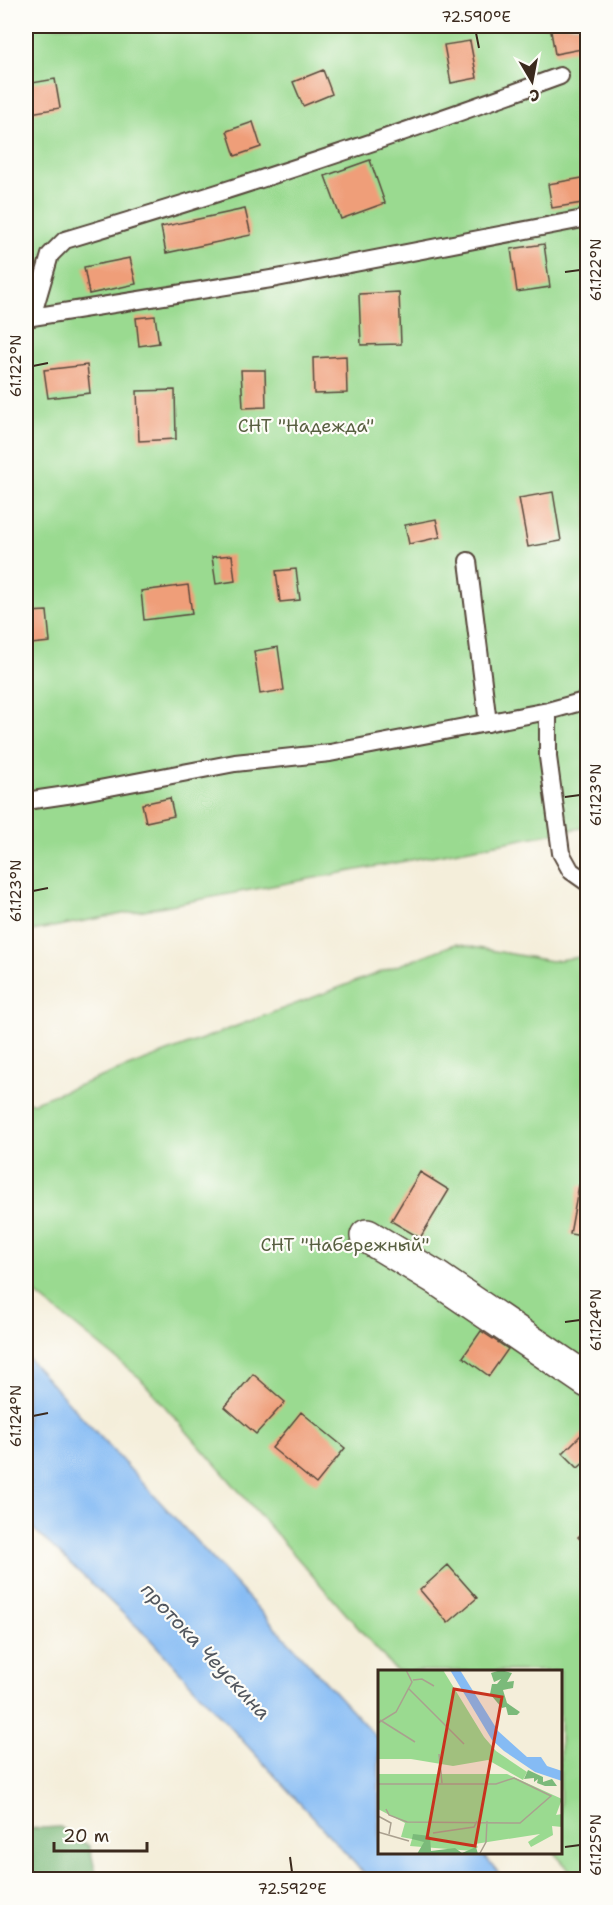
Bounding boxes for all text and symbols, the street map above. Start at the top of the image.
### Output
text: 72.590°E [441,7,511,27]
north arrow [502,51,562,111]
text: С [528,84,541,107]
text: 61.122°N [586,239,606,301]
text: 61.122°N [6,335,26,397]
park label: СНТ "Надежда" [238,414,374,438]
text: 61.123°N [586,764,606,826]
text: 61.123°N [6,860,26,922]
park label: СНТ "Набережный" [260,1233,430,1257]
text: 61.124°N [586,1289,606,1351]
text: 61.124°N [6,1385,26,1447]
water label: протока Чеускина [136,1577,276,1725]
inset map [378,1670,562,1854]
text: 61.125°N [586,1814,606,1876]
scale bar [54,1815,147,1853]
text: 20 m [63,1824,109,1848]
text: 72.592°E [257,1879,327,1899]

